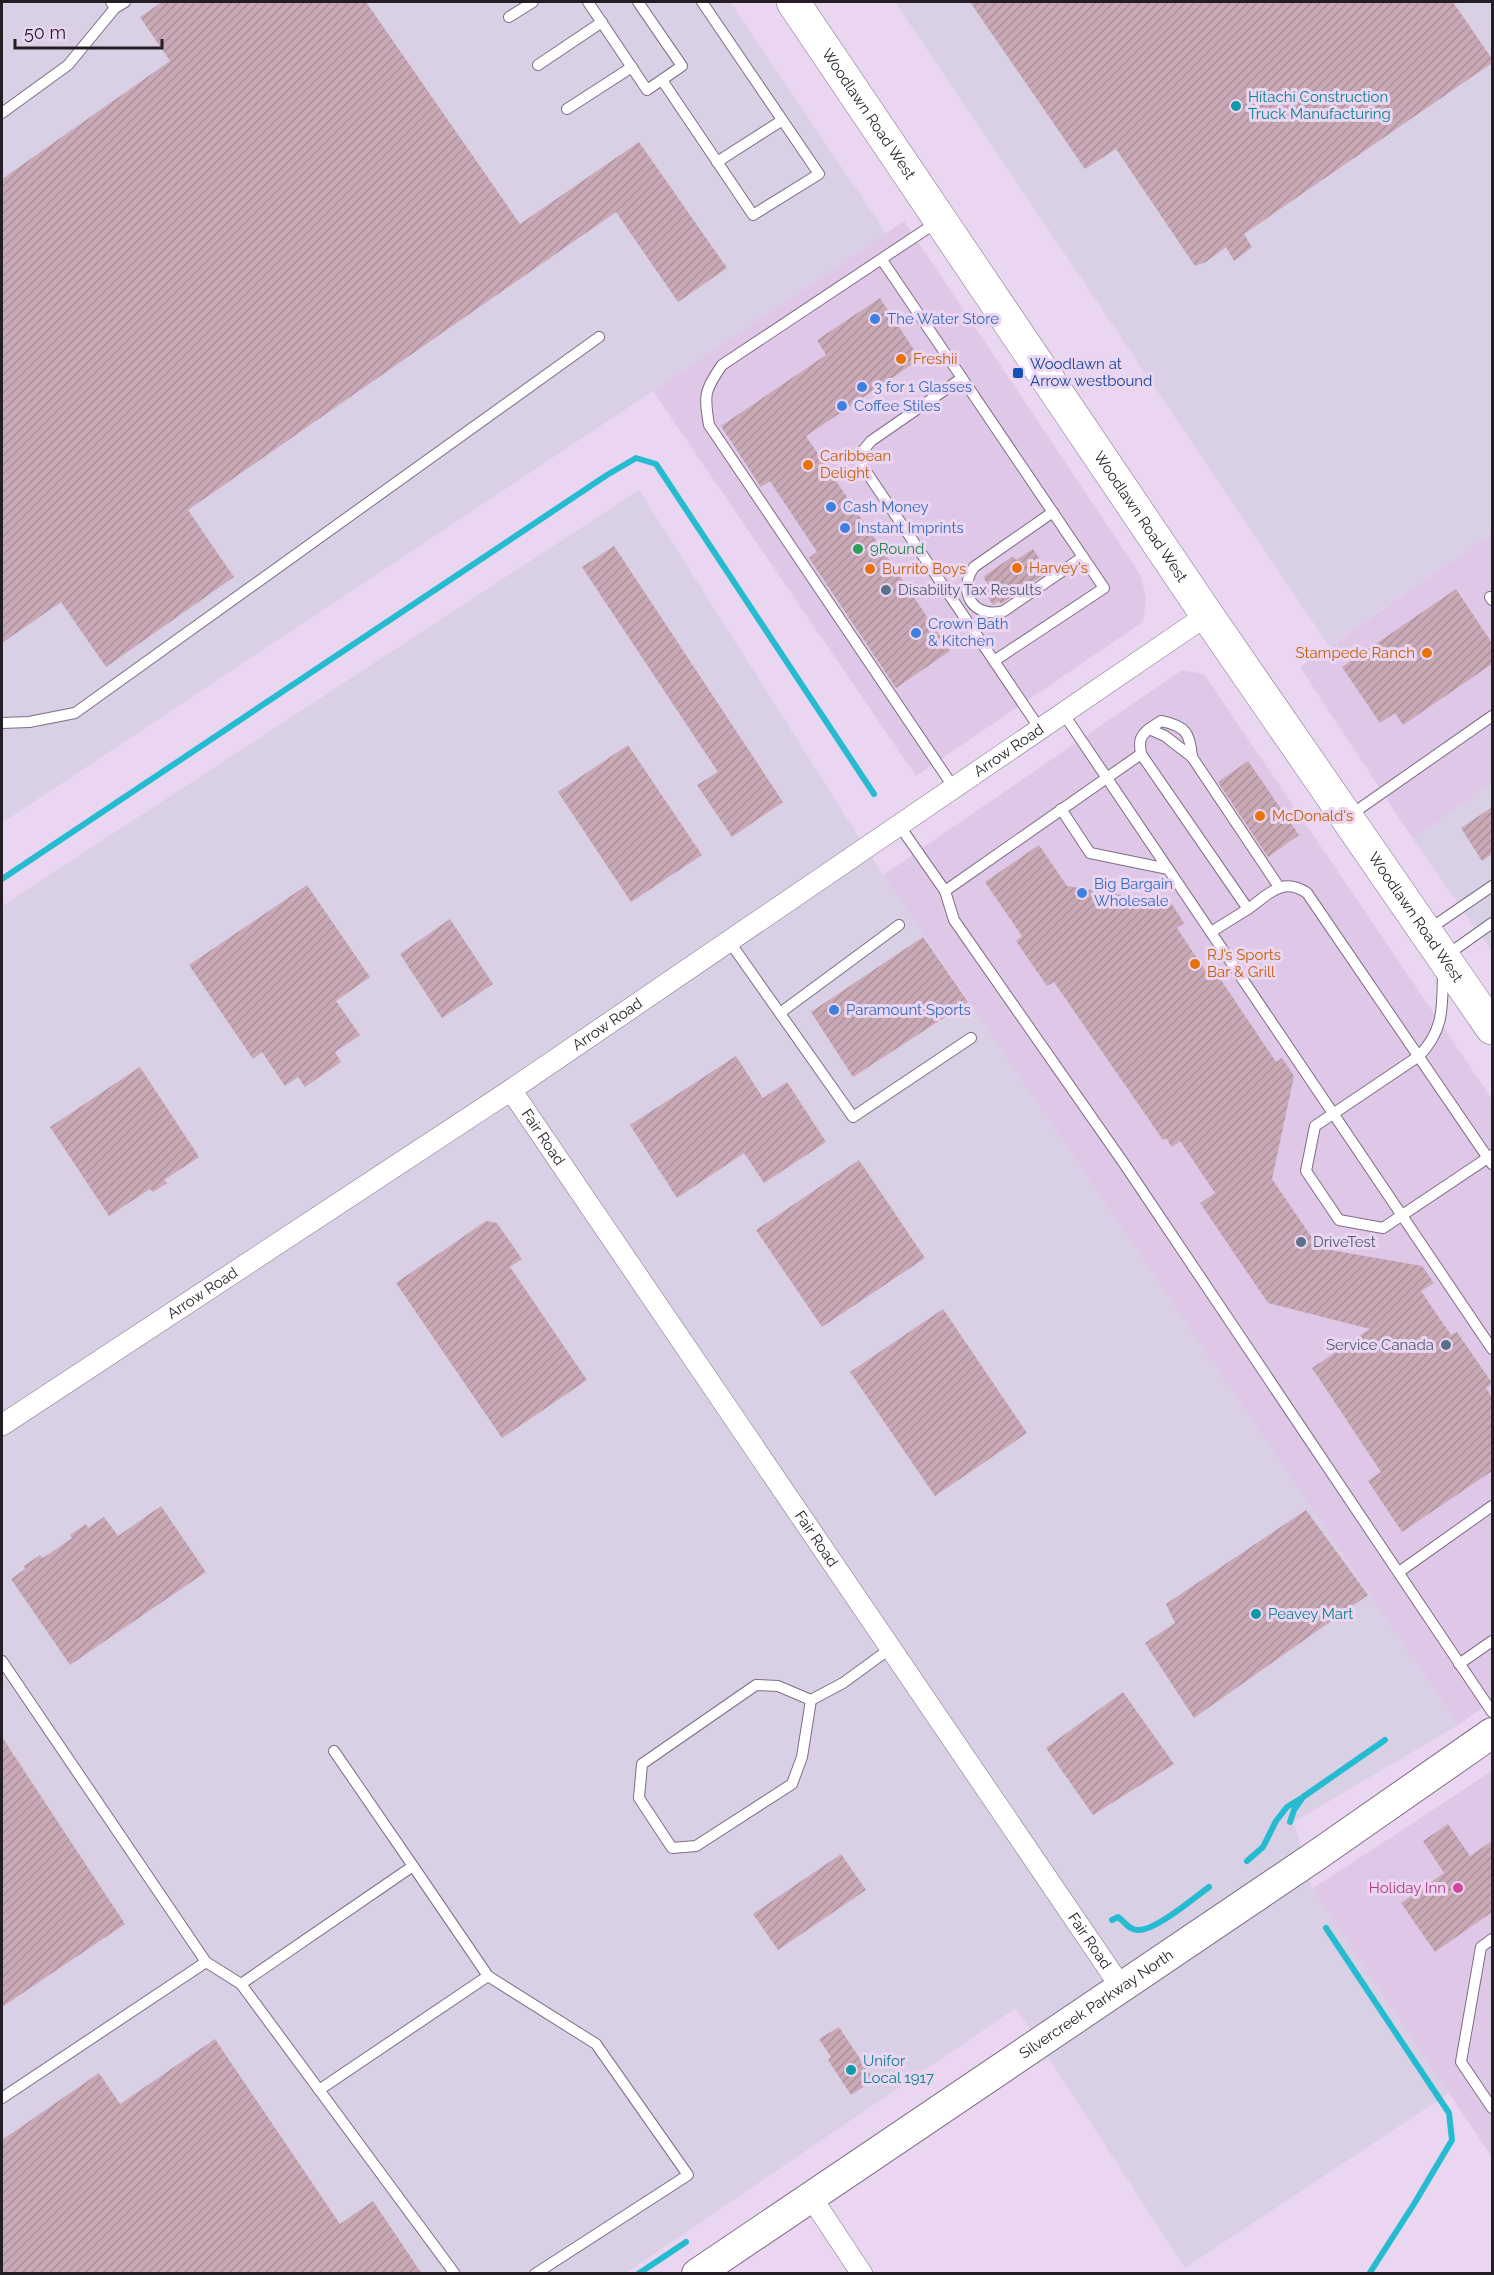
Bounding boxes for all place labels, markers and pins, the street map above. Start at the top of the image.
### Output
place label: Hitachi Construction Truck Manufacturing [1248,88,1391,123]
marker: Hitachi Construction Truck Manufacturing [1229,99,1243,113]
place label: The Water Store [887,310,999,328]
marker: The Water Store [868,312,882,326]
place label: Freshii [913,350,958,368]
marker: Freshii [894,352,908,366]
place label: Woodlawn at Arrow westbound [1030,355,1152,390]
marker: Woodlawn at Arrow westbound [1011,366,1025,380]
place label: 3 for 1 Glasses [874,378,972,396]
marker: 3 for 1 Glasses [855,380,869,394]
place label: Coffee Stiles [854,397,940,415]
marker: Coffee Stiles [835,399,849,413]
place label: Caribbean Delight [820,447,891,482]
marker: Caribbean Delight [801,458,815,472]
place label: Cash Money [843,498,929,516]
marker: Cash Money [824,500,838,514]
place label: Instant Imprints [857,519,964,537]
marker: Instant Imprints [838,521,852,535]
place label: 9Round [870,540,924,558]
marker: 9Round [851,542,865,556]
place label: Harvey's [1029,559,1088,577]
place label: Burrito Boys [882,560,966,578]
marker: Harvey's [1010,561,1024,575]
marker: Burrito Boys [863,562,877,576]
place label: Disability Tax Results [898,581,1041,599]
marker: Disability Tax Results [879,583,893,597]
place label: Crown Bath & Kitchen [928,615,1009,650]
marker: Crown Bath & Kitchen [909,626,923,640]
place label: Stampede Ranch [1295,644,1415,662]
marker: Stampede Ranch [1420,646,1434,660]
place label: McDonald's [1272,807,1353,825]
marker: McDonald's [1253,809,1267,823]
place label: Big Bargain Wholesale [1094,875,1173,910]
marker: Big Bargain Wholesale [1075,886,1089,900]
place label: RJ’s Sports Bar & Grill [1207,946,1281,981]
marker: RJ’s Sports Bar & Grill [1188,957,1202,971]
place label: Paramount Sports [846,1001,971,1019]
marker: Paramount Sports [827,1003,841,1017]
place label: DriveTest [1313,1233,1376,1251]
marker: DriveTest [1294,1235,1308,1249]
place label: Service Canada [1326,1336,1434,1354]
marker: Service Canada [1439,1338,1453,1352]
place label: Peavey Mart [1268,1605,1353,1623]
marker: Peavey Mart [1249,1607,1263,1621]
place label: Holiday Inn [1369,1879,1446,1897]
marker: Holiday Inn [1451,1881,1465,1895]
place label: Unifor Local 1917 [863,2052,934,2087]
marker: Unifor Local 1917 [844,2063,858,2077]

